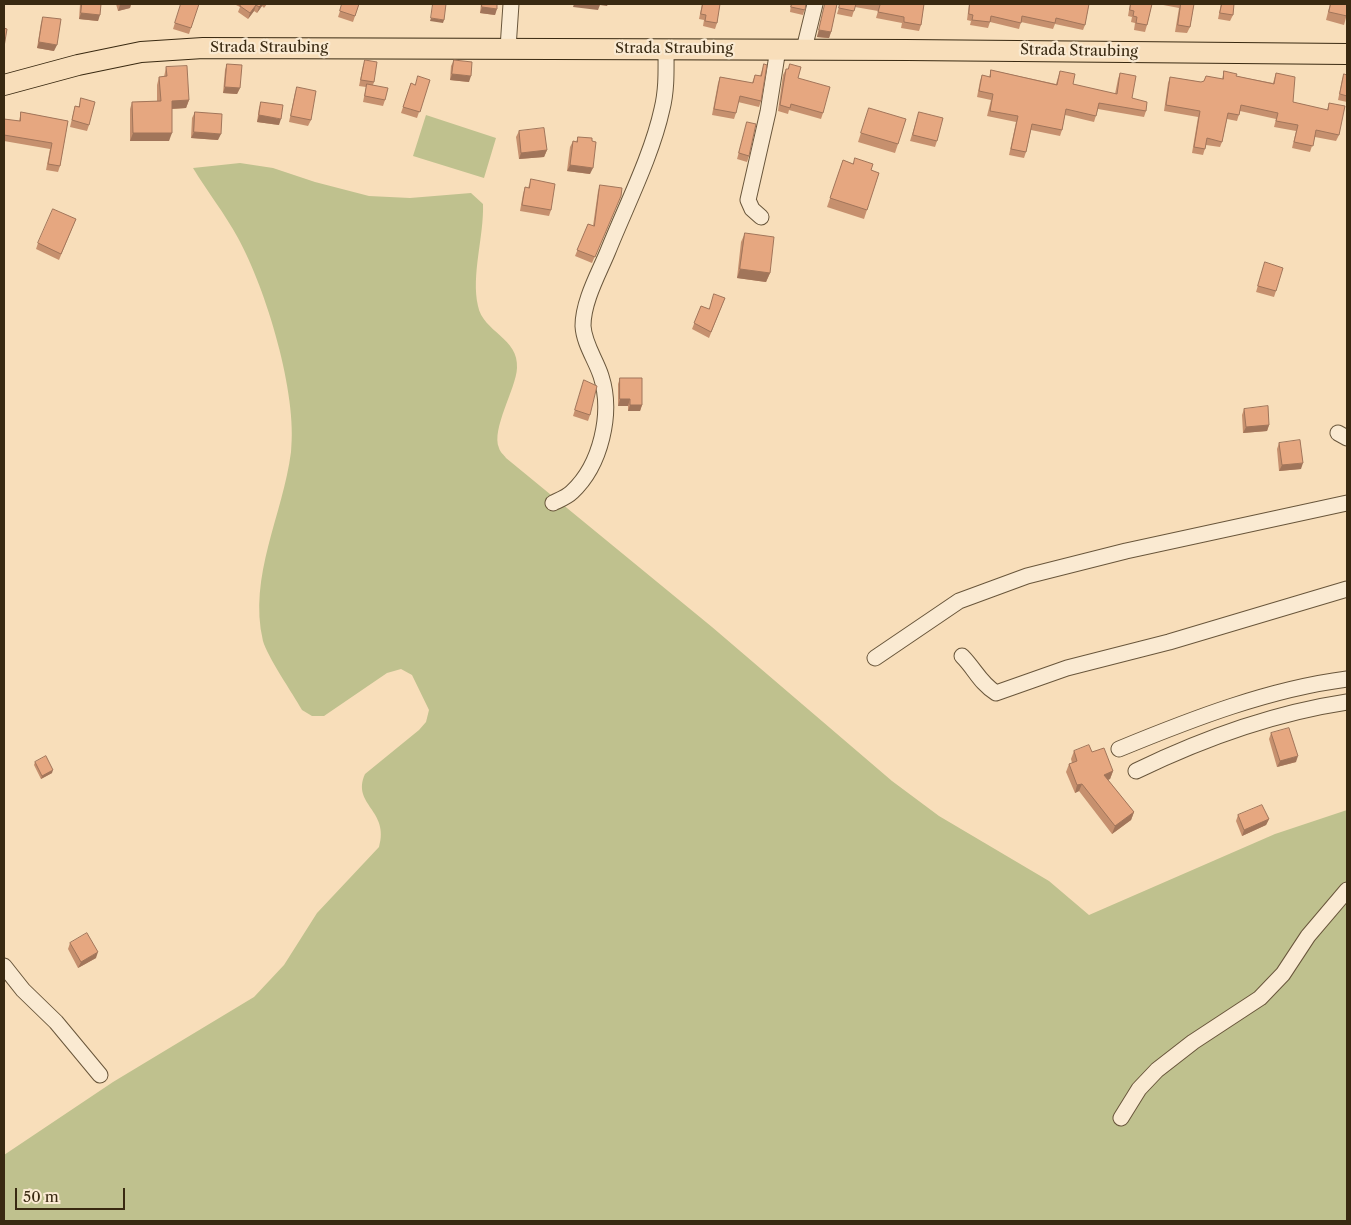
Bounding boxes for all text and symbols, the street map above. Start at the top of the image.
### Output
street label: Strada Straubing [210,39,328,57]
street label: Strada Straubing [615,40,733,58]
street label: Strada Straubing [1020,41,1138,61]
scale bar [18,1178,128,1210]
text: 50 m [23,1187,59,1206]

